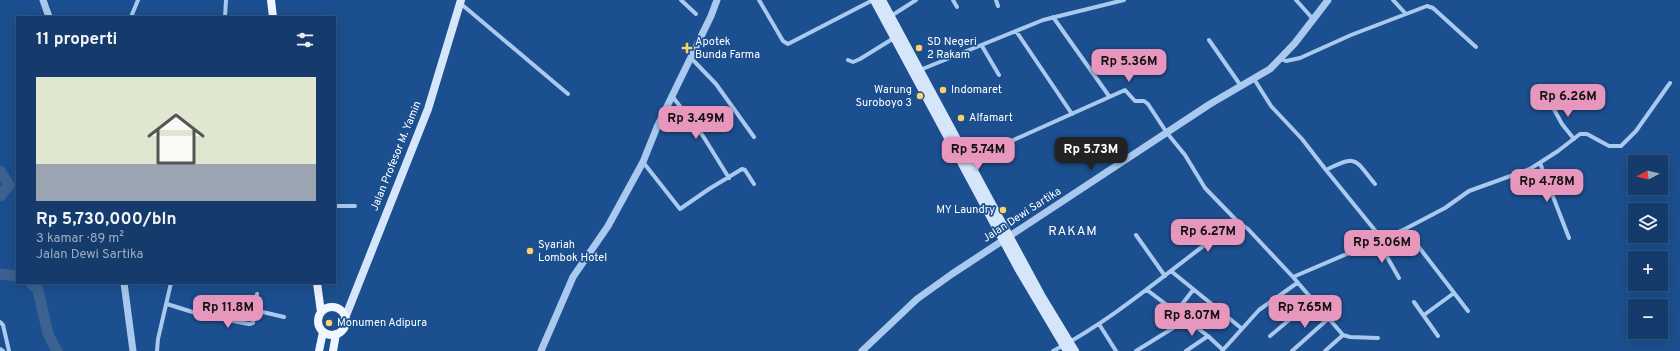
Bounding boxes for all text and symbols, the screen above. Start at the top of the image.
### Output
text: 11 properti [36,29,117,51]
icon: filters [294,29,316,51]
place label: Apotek Bunda Farma [695,35,760,62]
place label: SD Negeri 2 Rakam [927,35,977,62]
marker: Apotek Bunda Farma [682,43,692,53]
marker: SD Negeri 2 Rakam [914,43,924,53]
pin: Rp 5.36M [1088,49,1170,83]
text: Rp 5.36M [1100,54,1158,70]
place label: Warung Suroboyo 3 [855,83,912,110]
place label: Indomaret [951,83,1002,97]
pin: Rp 6.26M [1527,84,1609,118]
marker: Indomaret [938,85,948,95]
text: Rp 6.26M [1539,89,1597,105]
marker: Warung Suroboyo 3 [915,91,925,101]
street label: Jalan Profesor M. Yamin [368,99,424,213]
icon: home [140,103,212,175]
pin: Rp 3.49M [655,106,737,140]
text: Rp 3.49M [667,111,725,127]
place label: Alfamart [969,111,1013,125]
marker: Alfamart [956,113,966,123]
pin: Rp 5.74M [937,137,1019,171]
pin: Rp 5.73M [1050,137,1132,171]
text: Rp 5.74M [951,142,1005,158]
text: Rp 5.73M [1064,142,1118,158]
north arrow [1628,155,1668,195]
map controls [1628,155,1668,339]
pin: Rp 4.78M [1506,169,1588,203]
text: Rp 4.78M [1519,174,1575,190]
street label: Jalan Dewi Sartika [980,184,1064,246]
place label: MY Laundry [936,203,995,217]
button: layers [1628,203,1668,243]
marker: MY Laundry [998,205,1008,215]
text: Rp 5,730,000/bln [36,209,177,231]
pin: Rp 6.27M [1167,219,1249,253]
district label: RAKAM [1048,224,1098,240]
text: Rp 6.27M [1180,224,1236,240]
pin: Rp 5.06M [1341,230,1423,264]
text: 3 kamar · 89 m² [36,231,124,247]
text: Rp 5.06M [1353,235,1411,251]
place label: Syariah Lombok Hotel [538,238,607,265]
marker: Syariah Lombok Hotel [525,246,535,256]
text: Jalan Dewi Sartika [36,247,143,263]
button: + [1628,251,1668,291]
pin: Rp 11.8M [187,295,269,329]
pin: Rp 7.65M [1264,295,1346,329]
button: − [1628,299,1668,339]
text: Rp 11.8M [202,300,254,316]
text: Rp 7.65M [1278,300,1332,316]
pin: Rp 8.07M [1151,303,1233,337]
text: Rp 8.07M [1164,308,1220,324]
place label: Monumen Adipura [337,316,427,330]
marker: Monumen Adipura [324,318,334,328]

